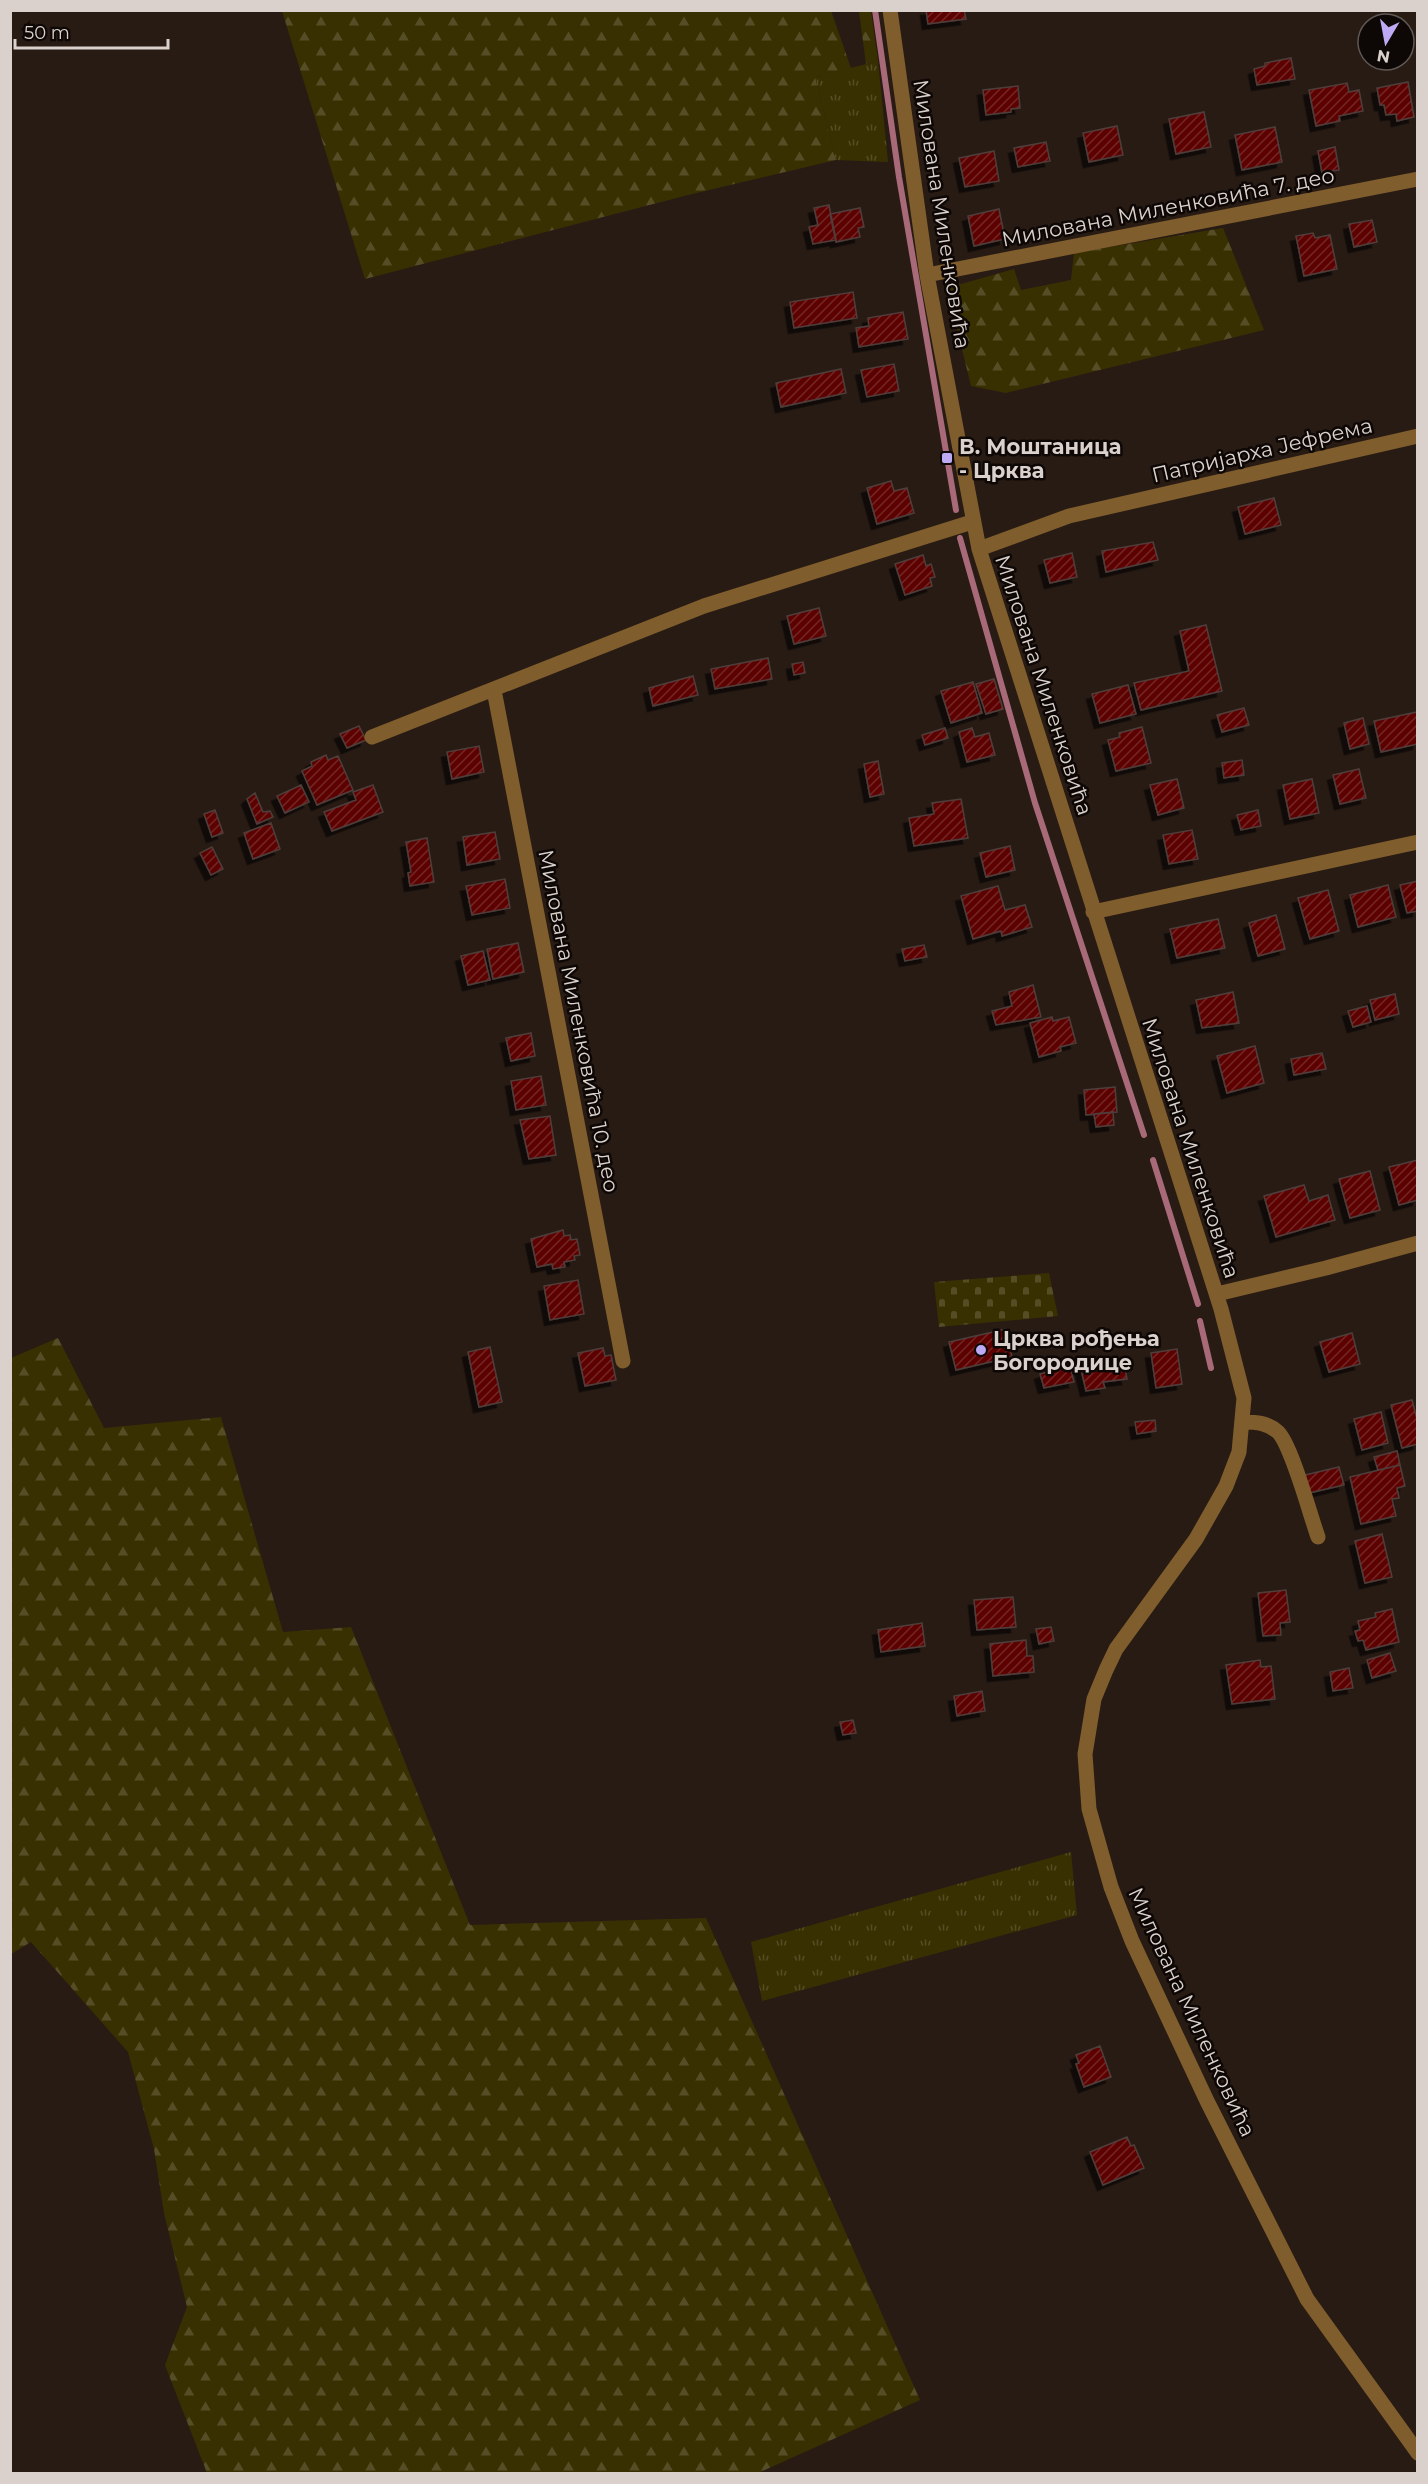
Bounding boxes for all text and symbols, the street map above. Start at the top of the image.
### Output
scale bar [15,12,168,50]
north arrow [1356,12,1416,72]
text: 50 m [24,22,70,44]
text: N [1375,46,1392,67]
street label: Милована Миленковића [908,78,976,350]
street label: Милована Миленковића 7. део [999,162,1337,252]
street label: Патријарха Јефрема [1149,412,1375,488]
place label: В. Моштаница - Црква [959,434,1121,483]
marker: В. Моштаница - Црква [940,451,954,465]
street label: Милована Миленковића [990,552,1098,818]
street label: Милована Миленковића 10. део [533,847,625,1195]
street label: Милована Миленковића [1137,1015,1245,1281]
place label: Црква рођења Богородице [993,1326,1160,1375]
marker: Црква рођења Богородице [974,1343,988,1357]
street label: Милована Миленковића [1123,1883,1261,2141]

